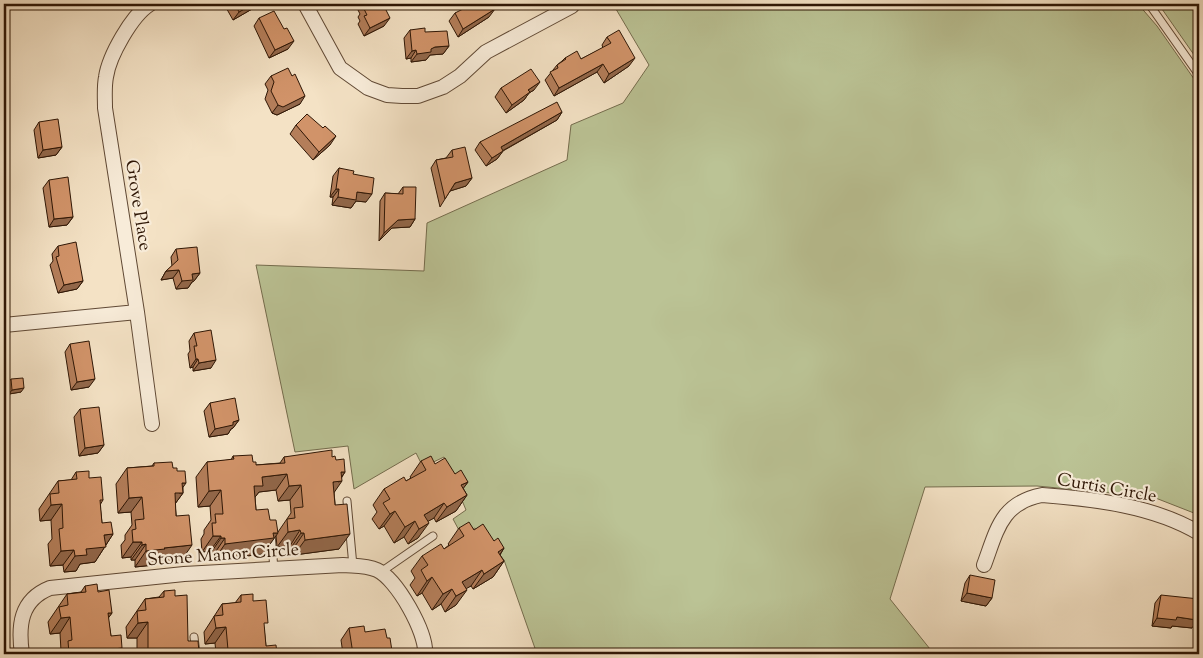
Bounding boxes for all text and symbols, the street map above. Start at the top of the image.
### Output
street label: Grove Place [117,158,157,253]
street label: Curtis Circle [1055,467,1159,511]
street label: Stone Manor Circle [146,538,300,574]

